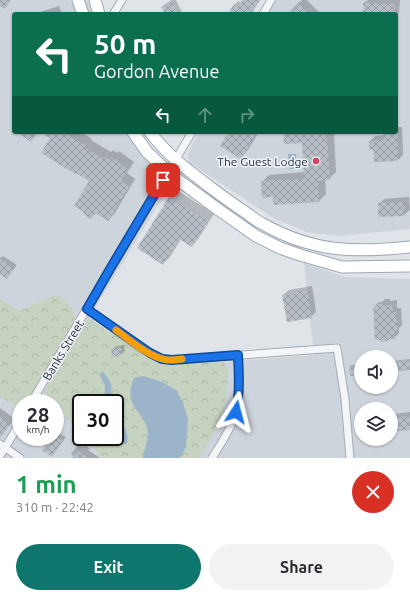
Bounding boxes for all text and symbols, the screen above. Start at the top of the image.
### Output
icon: left [28,28,80,80]
text: 50 m [94,28,156,59]
text: Gordon Avenue [94,61,219,81]
icon: left [152,104,174,126]
icon: ahead [194,104,216,126]
icon: right [236,104,258,126]
place label: The Guest Lodge [217,155,308,168]
marker: The Guest Lodge [311,156,321,166]
pin [146,163,180,197]
icon: arrive [152,169,174,191]
street label: Banks Street [40,317,86,383]
map controls [354,350,398,446]
button: sound [354,350,398,394]
position arrow [215,391,257,433]
speed limit sign: 30 [72,394,124,446]
button: layers [354,402,398,446]
text: 28 [27,403,49,426]
text: km/h [26,424,50,435]
text: 1 min [16,471,77,498]
button: close [352,471,394,513]
text: 310 m · 22:42 [16,500,94,514]
button: Exit [16,544,201,590]
button: Share [209,544,394,590]

